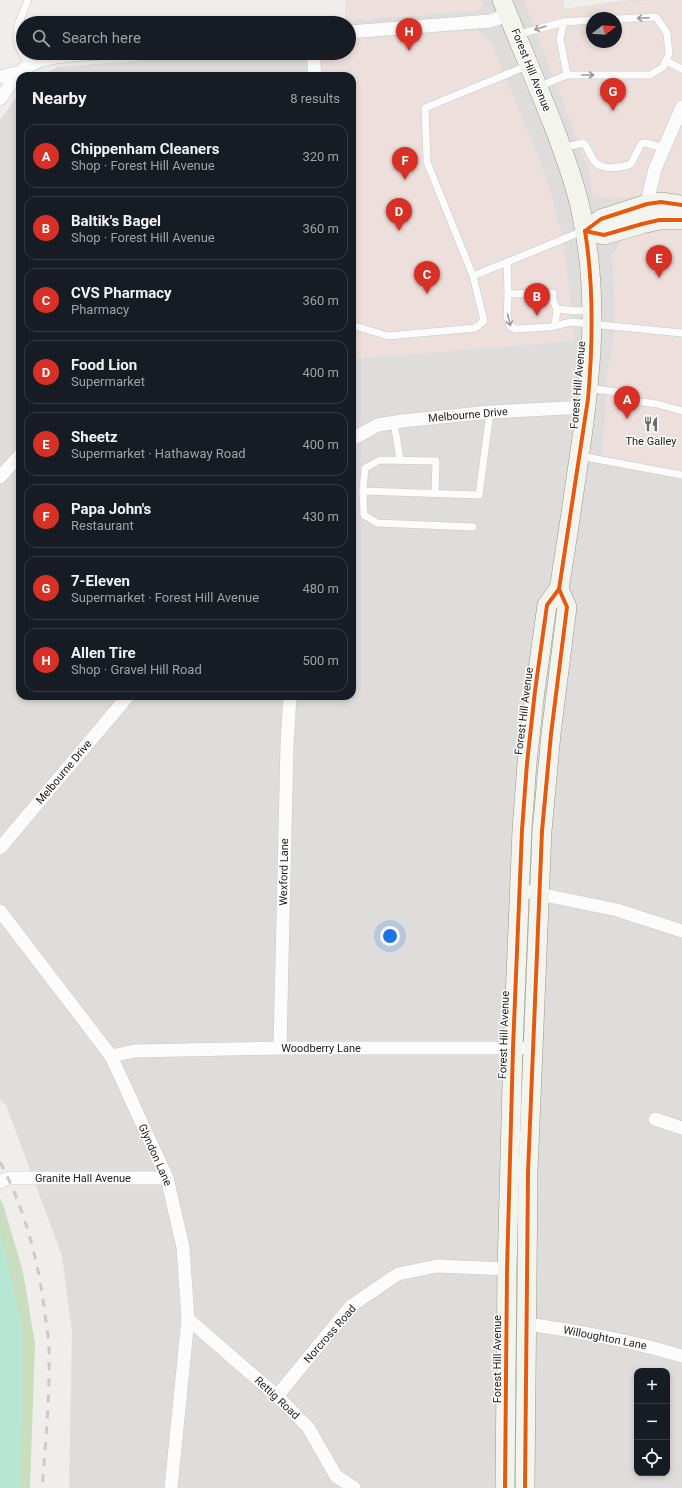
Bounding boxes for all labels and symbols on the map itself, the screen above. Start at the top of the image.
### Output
north arrow [586,12,622,48]
one-way arrow [637,14,650,21]
pin: H [396,18,422,51]
one-way arrow [534,25,547,32]
street label: Forest Hill Avenue [508,27,554,114]
one-way arrow [581,71,594,79]
pin: G [600,78,626,111]
pin: F [392,147,418,180]
pin: D [386,198,412,231]
pin: E [646,245,672,278]
pin: C [414,261,440,294]
pin: B [524,283,550,316]
one-way arrow [505,313,513,326]
street label: Forest Hill Avenue [568,340,588,430]
pin: A [614,386,640,419]
street label: Melbourne Drive [428,405,508,425]
restaurant icon: The Galley [642,415,660,433]
place label: The Galley [626,435,677,448]
street label: Forest Hill Avenue [512,666,536,756]
street label: Melbourne Drive [33,737,95,807]
street label: Wexford Lane [277,838,291,906]
your location [380,926,400,946]
street label: Forest Hill Avenue [496,990,512,1079]
street label: Woodberry Lane [281,1042,361,1055]
street label: Glyndon Lane [136,1122,175,1188]
street label: Granite Hall Avenue [35,1172,131,1185]
street label: Norcross Road [301,1302,359,1366]
street label: Forest Hill Avenue [491,1315,504,1403]
street label: Willoughton Lane [562,1324,648,1352]
street label: Rettig Road [252,1374,302,1422]

